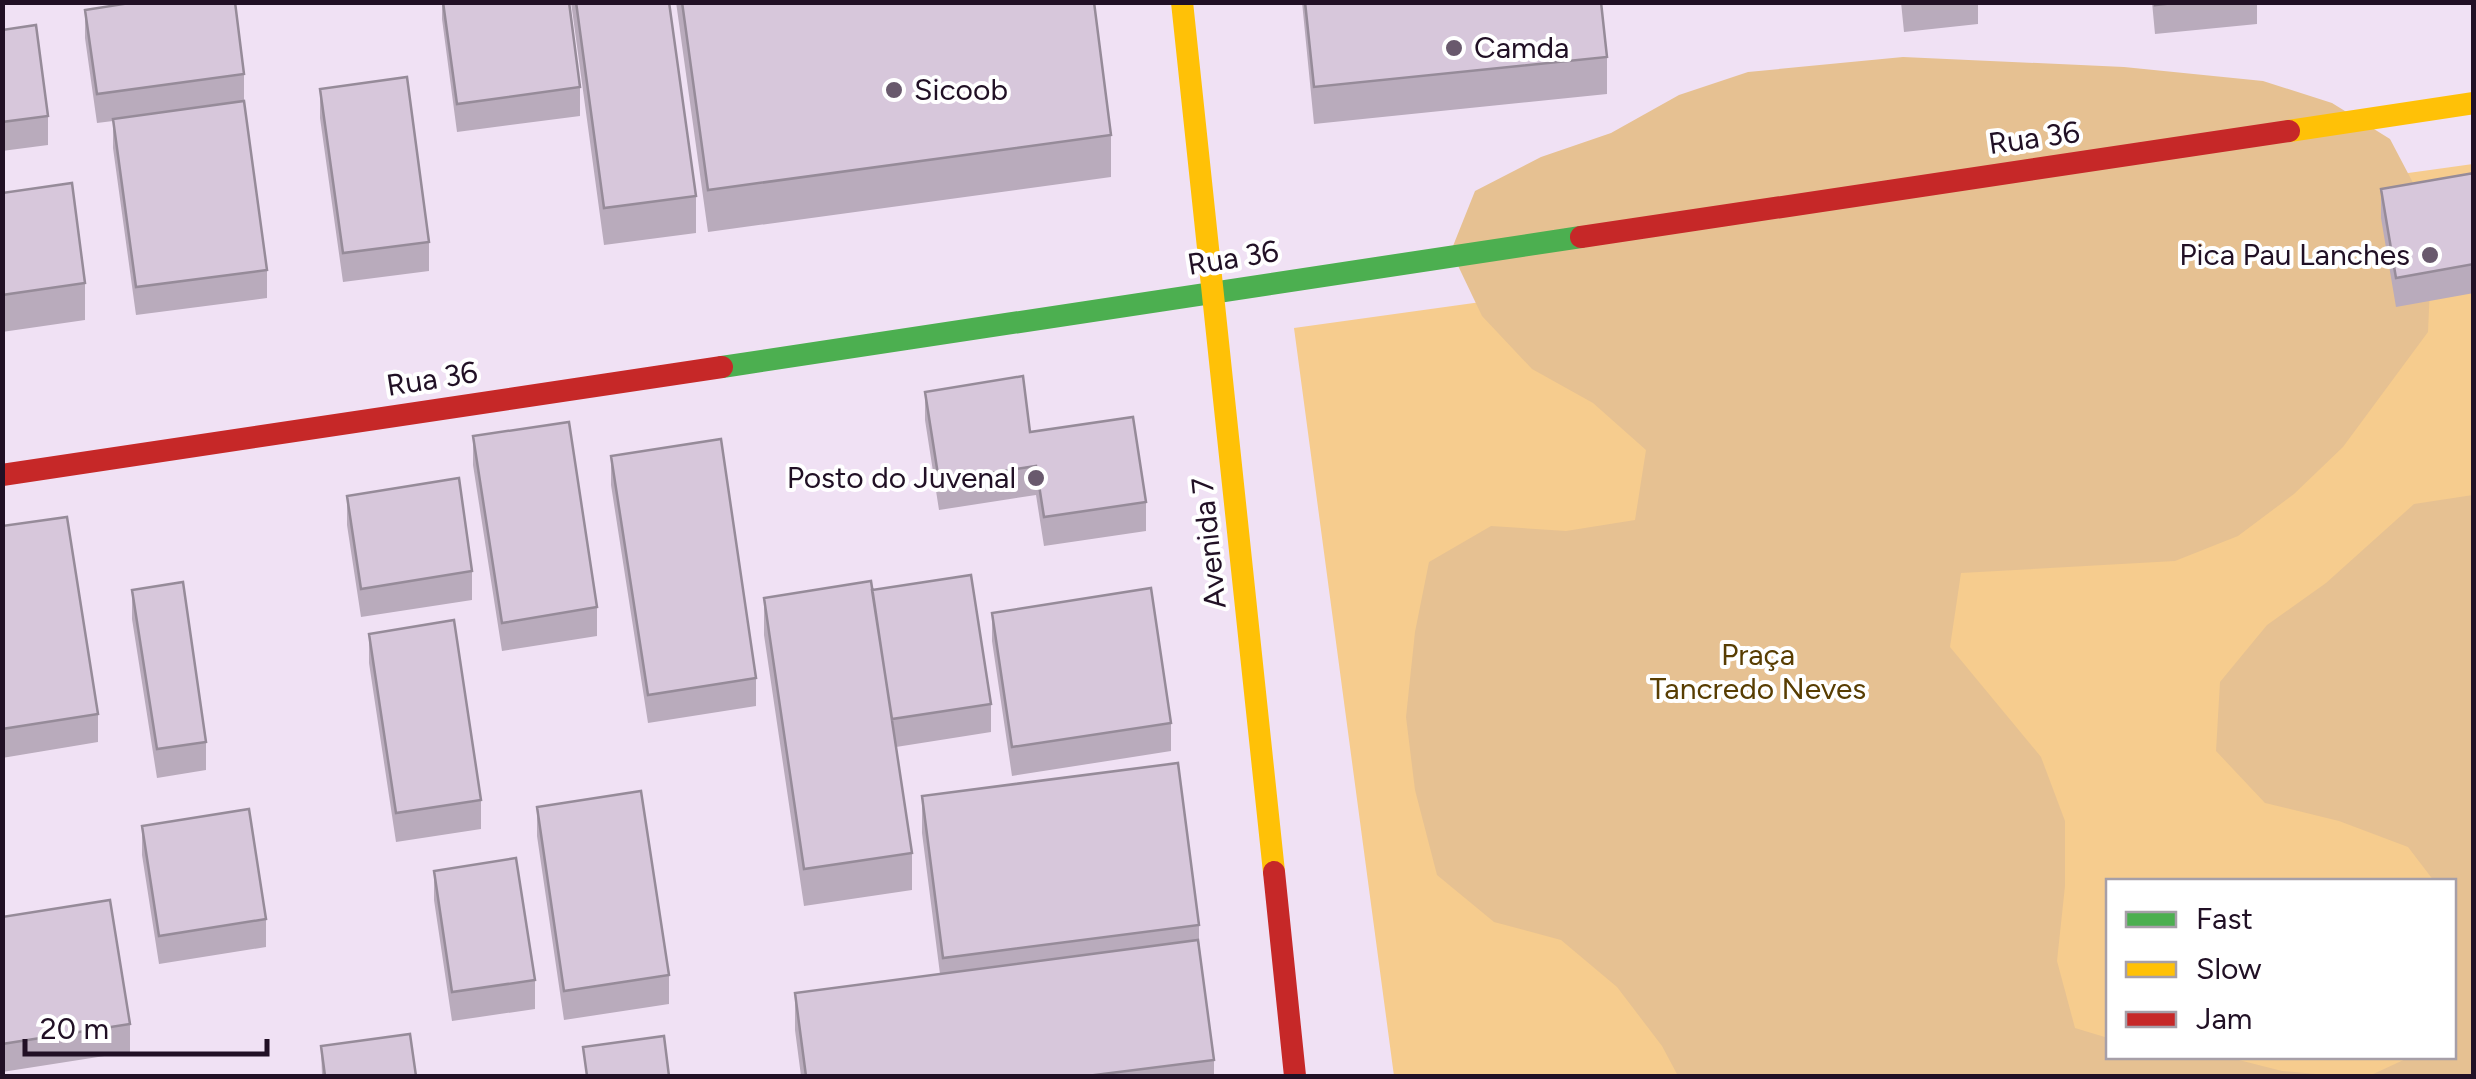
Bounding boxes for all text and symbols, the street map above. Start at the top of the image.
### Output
place label: Camda [1474,29,1569,66]
marker: Camda [1443,37,1465,59]
place label: Sicoob [914,71,1008,108]
marker: Sicoob [883,79,905,101]
street label: Rua 36 [1986,113,2082,162]
street label: Rua 36 [1185,232,1281,283]
place label: Pica Pau Lanches [2179,236,2410,273]
marker: Pica Pau Lanches [2419,244,2441,266]
street label: Rua 36 [384,353,480,404]
place label: Posto do Juvenal [787,459,1016,496]
marker: Posto do Juvenal [1025,467,1047,489]
street label: Avenida 7 [1183,476,1234,610]
park label: Praça Tancredo Neves [1650,636,1866,707]
legend [2106,879,2456,1059]
text: Fast [2196,900,2253,937]
text: Slow [2196,950,2262,987]
scale bar [25,994,268,1056]
text: Jam [2196,1000,2252,1037]
text: 20 m [40,1010,109,1047]

